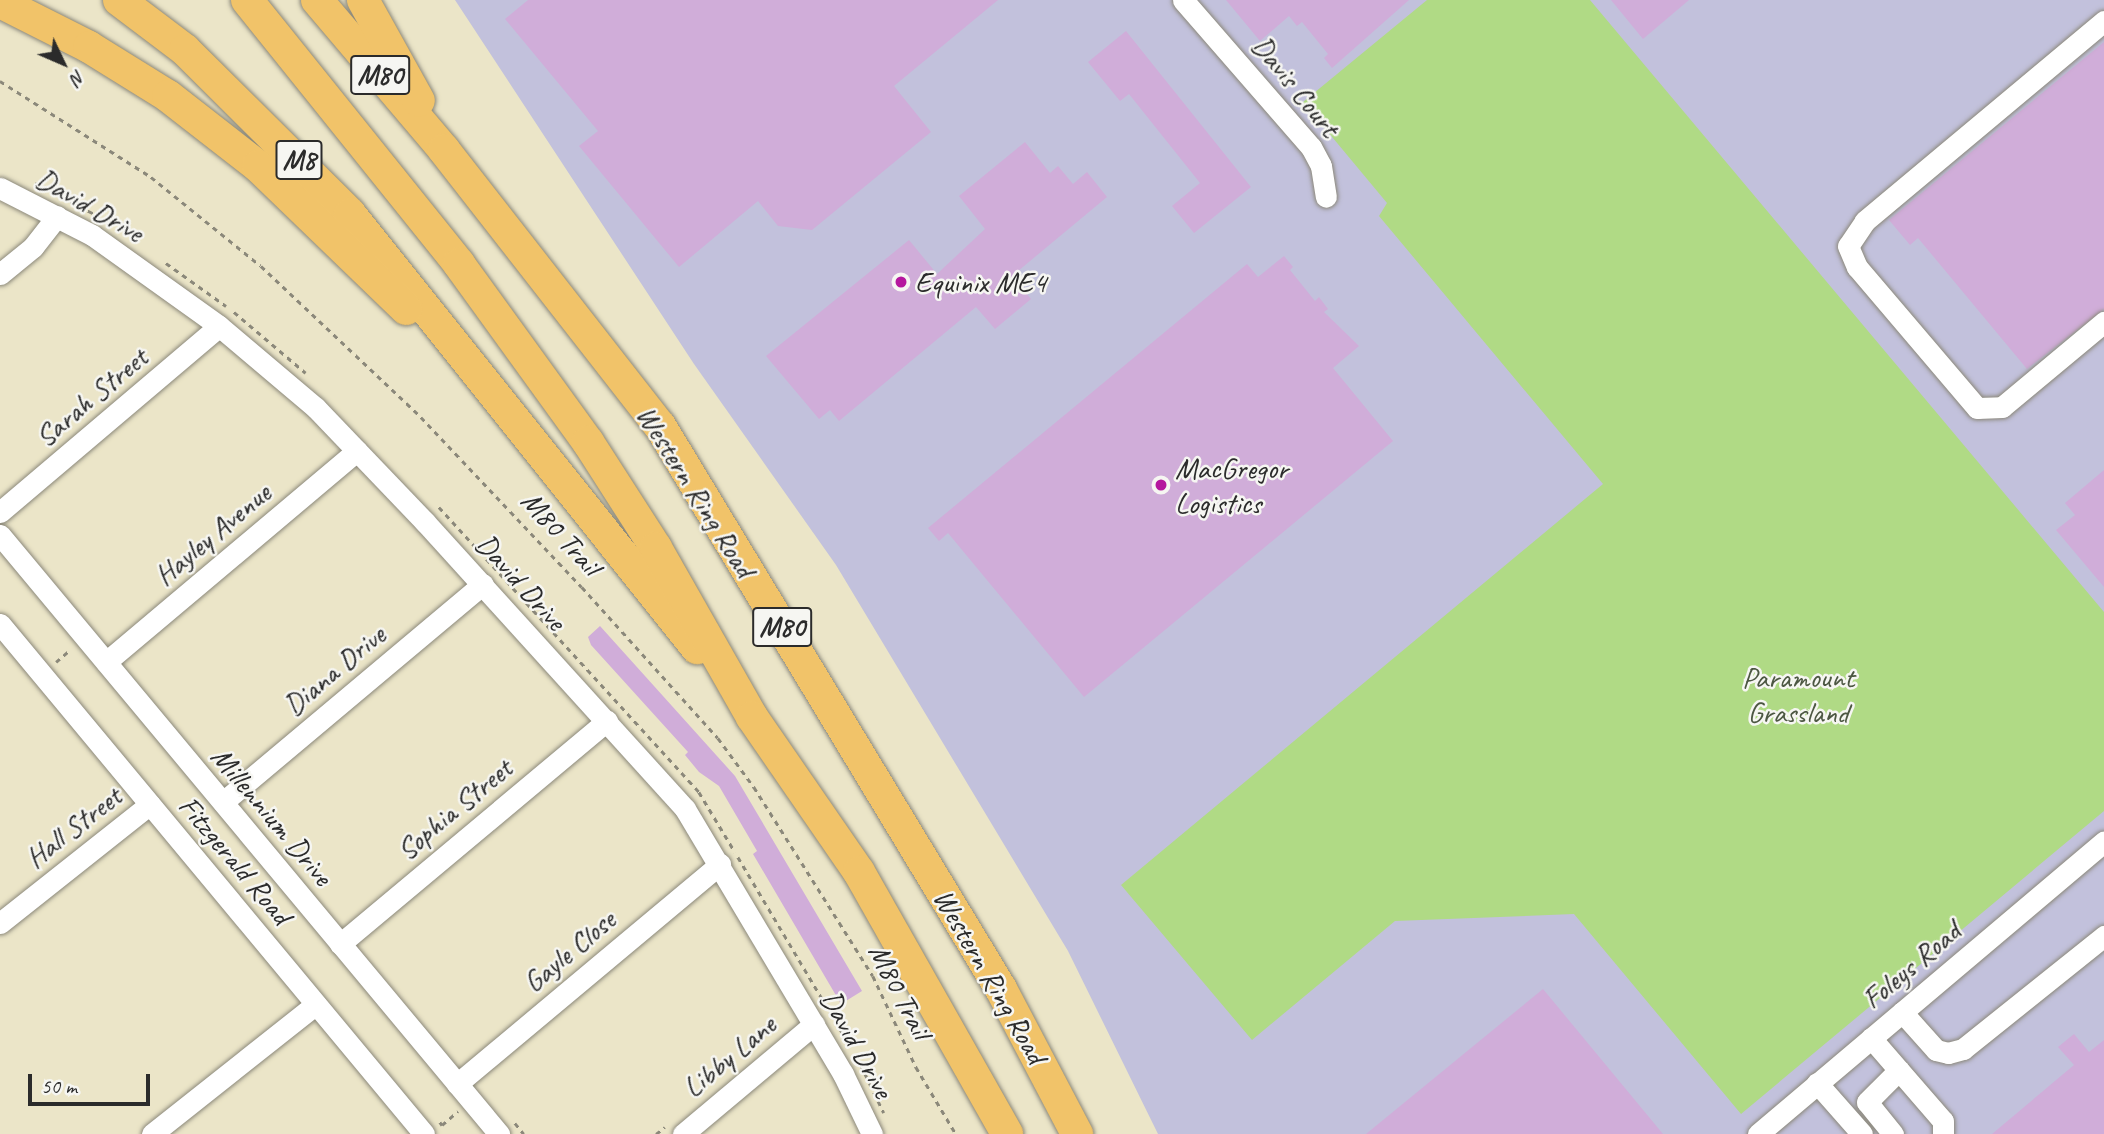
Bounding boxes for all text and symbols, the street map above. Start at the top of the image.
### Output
north arrow [28,28,98,98]
street label: Davis Court [1244,28,1348,144]
road number: M80 [348,50,412,100]
text: N [65,65,91,90]
road number: M8 [274,136,324,184]
street label: David Drive [30,160,150,250]
place label: Equinix ME4 [915,264,1046,300]
marker: Equinix ME4 [893,274,909,290]
street label: Sarah Street [27,339,155,455]
street label: Western Ring Road [629,398,763,584]
place label: MacGregor Logistics [1175,450,1288,520]
street label: Hayley Avenue [146,475,278,593]
marker: MacGregor Logistics [1153,477,1169,493]
street label: M80 Trail [514,483,608,583]
street label: David Drive [468,526,574,638]
road number: M80 [750,602,814,652]
street label: Diana Drive [276,617,392,723]
park label: Paramount Grassland [1742,659,1854,730]
street label: Millennium Drive [203,739,341,893]
street label: Sophia Street [389,750,519,868]
street label: Hall Street [17,778,129,876]
street label: Fitzgerald Road [171,788,299,932]
street label: Western Ring Road [925,882,1055,1070]
street label: Gayle Close [516,902,622,1000]
street label: Foleys Road [1855,914,1967,1016]
street label: M80 Trail [861,938,939,1044]
street label: David Drive [813,984,901,1104]
street label: Libby Lane [675,1006,783,1106]
scale bar [32,1060,154,1104]
text: 50 m [41,1073,77,1099]

